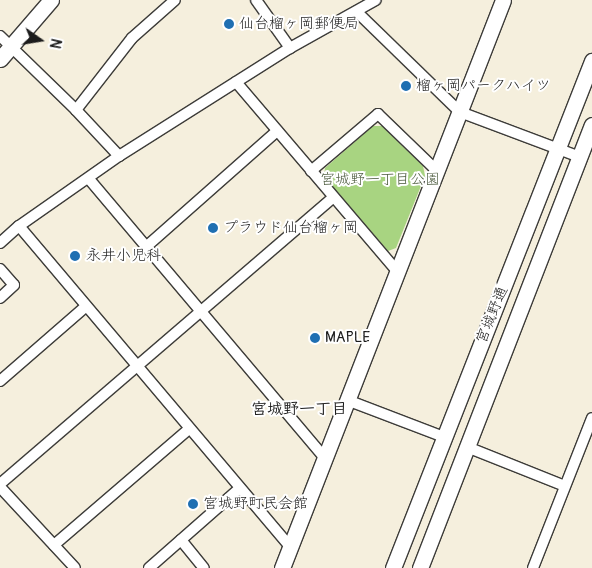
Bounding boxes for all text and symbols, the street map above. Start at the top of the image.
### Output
north arrow [15,15,65,65]
place label: 仙台榴ヶ岡郵便局 [239,15,359,33]
marker: 仙台榴ヶ岡郵便局 [223,18,235,30]
text: N [46,37,64,50]
place label: 榴ヶ岡パークハイツ [416,77,551,95]
marker: 榴ヶ岡パークハイツ [400,80,412,92]
park label: 宮城野一丁目公園 [320,171,440,189]
place label: プラウド仙台榴ヶ岡 [223,219,358,237]
marker: プラウド仙台榴ヶ岡 [207,222,219,234]
place label: 永井小児科 [86,247,161,265]
marker: 永井小児科 [68,249,82,263]
street label: 宮城野通 [472,284,512,346]
place label: MAPLE [325,329,370,347]
marker: MAPLE [309,332,321,344]
district label: 宮城野一丁目 [251,399,347,419]
place label: 宮城野町民会館 [203,495,308,513]
marker: 宮城野町民会館 [187,498,199,510]

